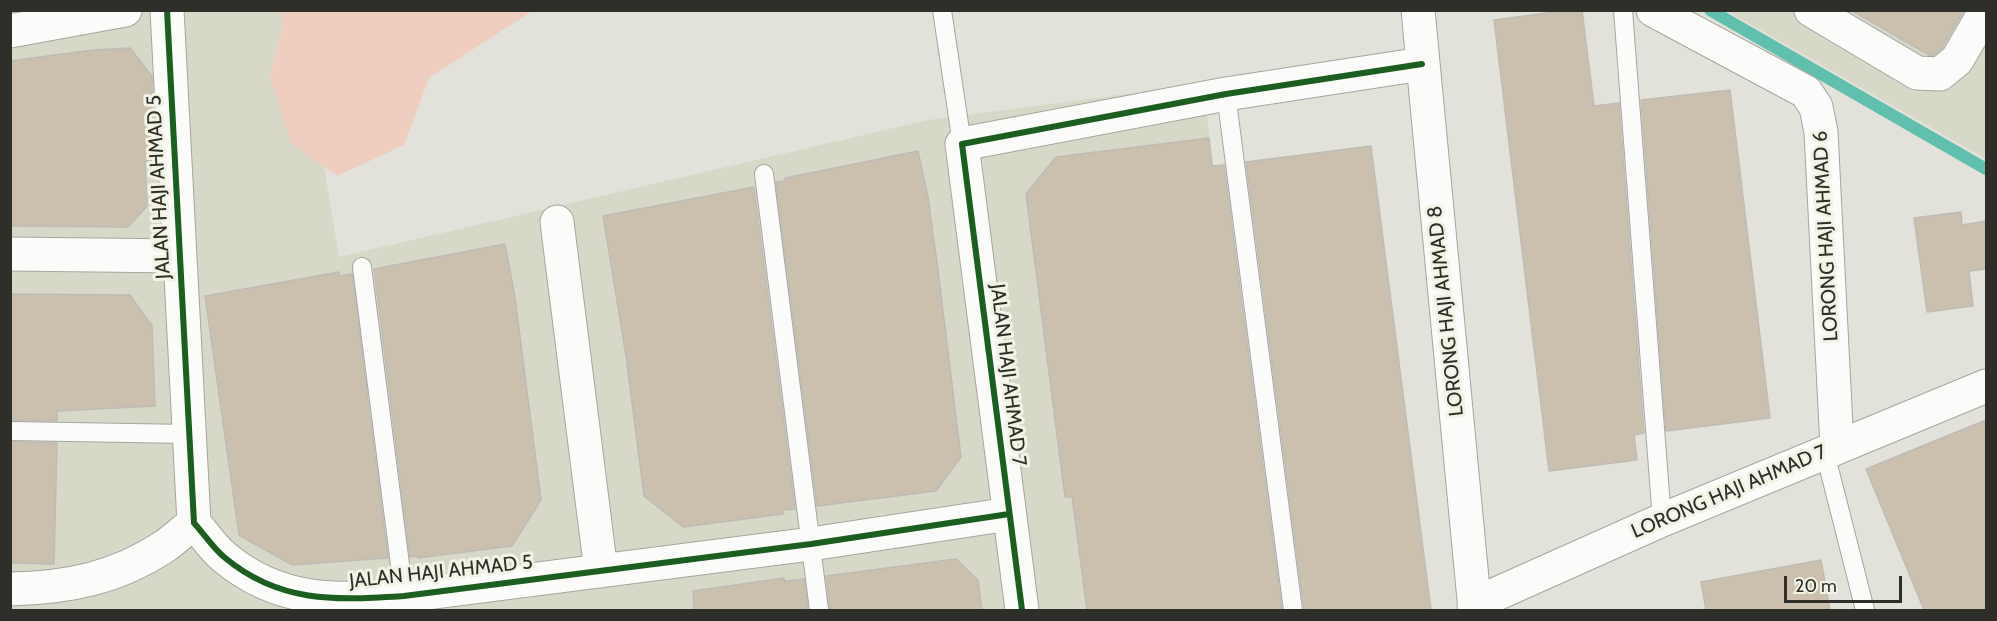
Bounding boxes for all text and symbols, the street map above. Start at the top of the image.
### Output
street label: JALAN HAJI AHMAD 5 [142,94,176,280]
street label: LORONG HAJI AHMAD 6 [1808,130,1844,342]
street label: LORONG HAJI AHMAD 8 [1423,205,1469,417]
street label: JALAN HAJI AHMAD 7 [985,282,1031,468]
street label: LORONG HAJI AHMAD 7 [1628,440,1830,544]
street label: JALAN HAJI AHMAD 5 [348,550,534,594]
scale bar [1787,564,1906,602]
text: 20 m [1795,575,1837,597]

